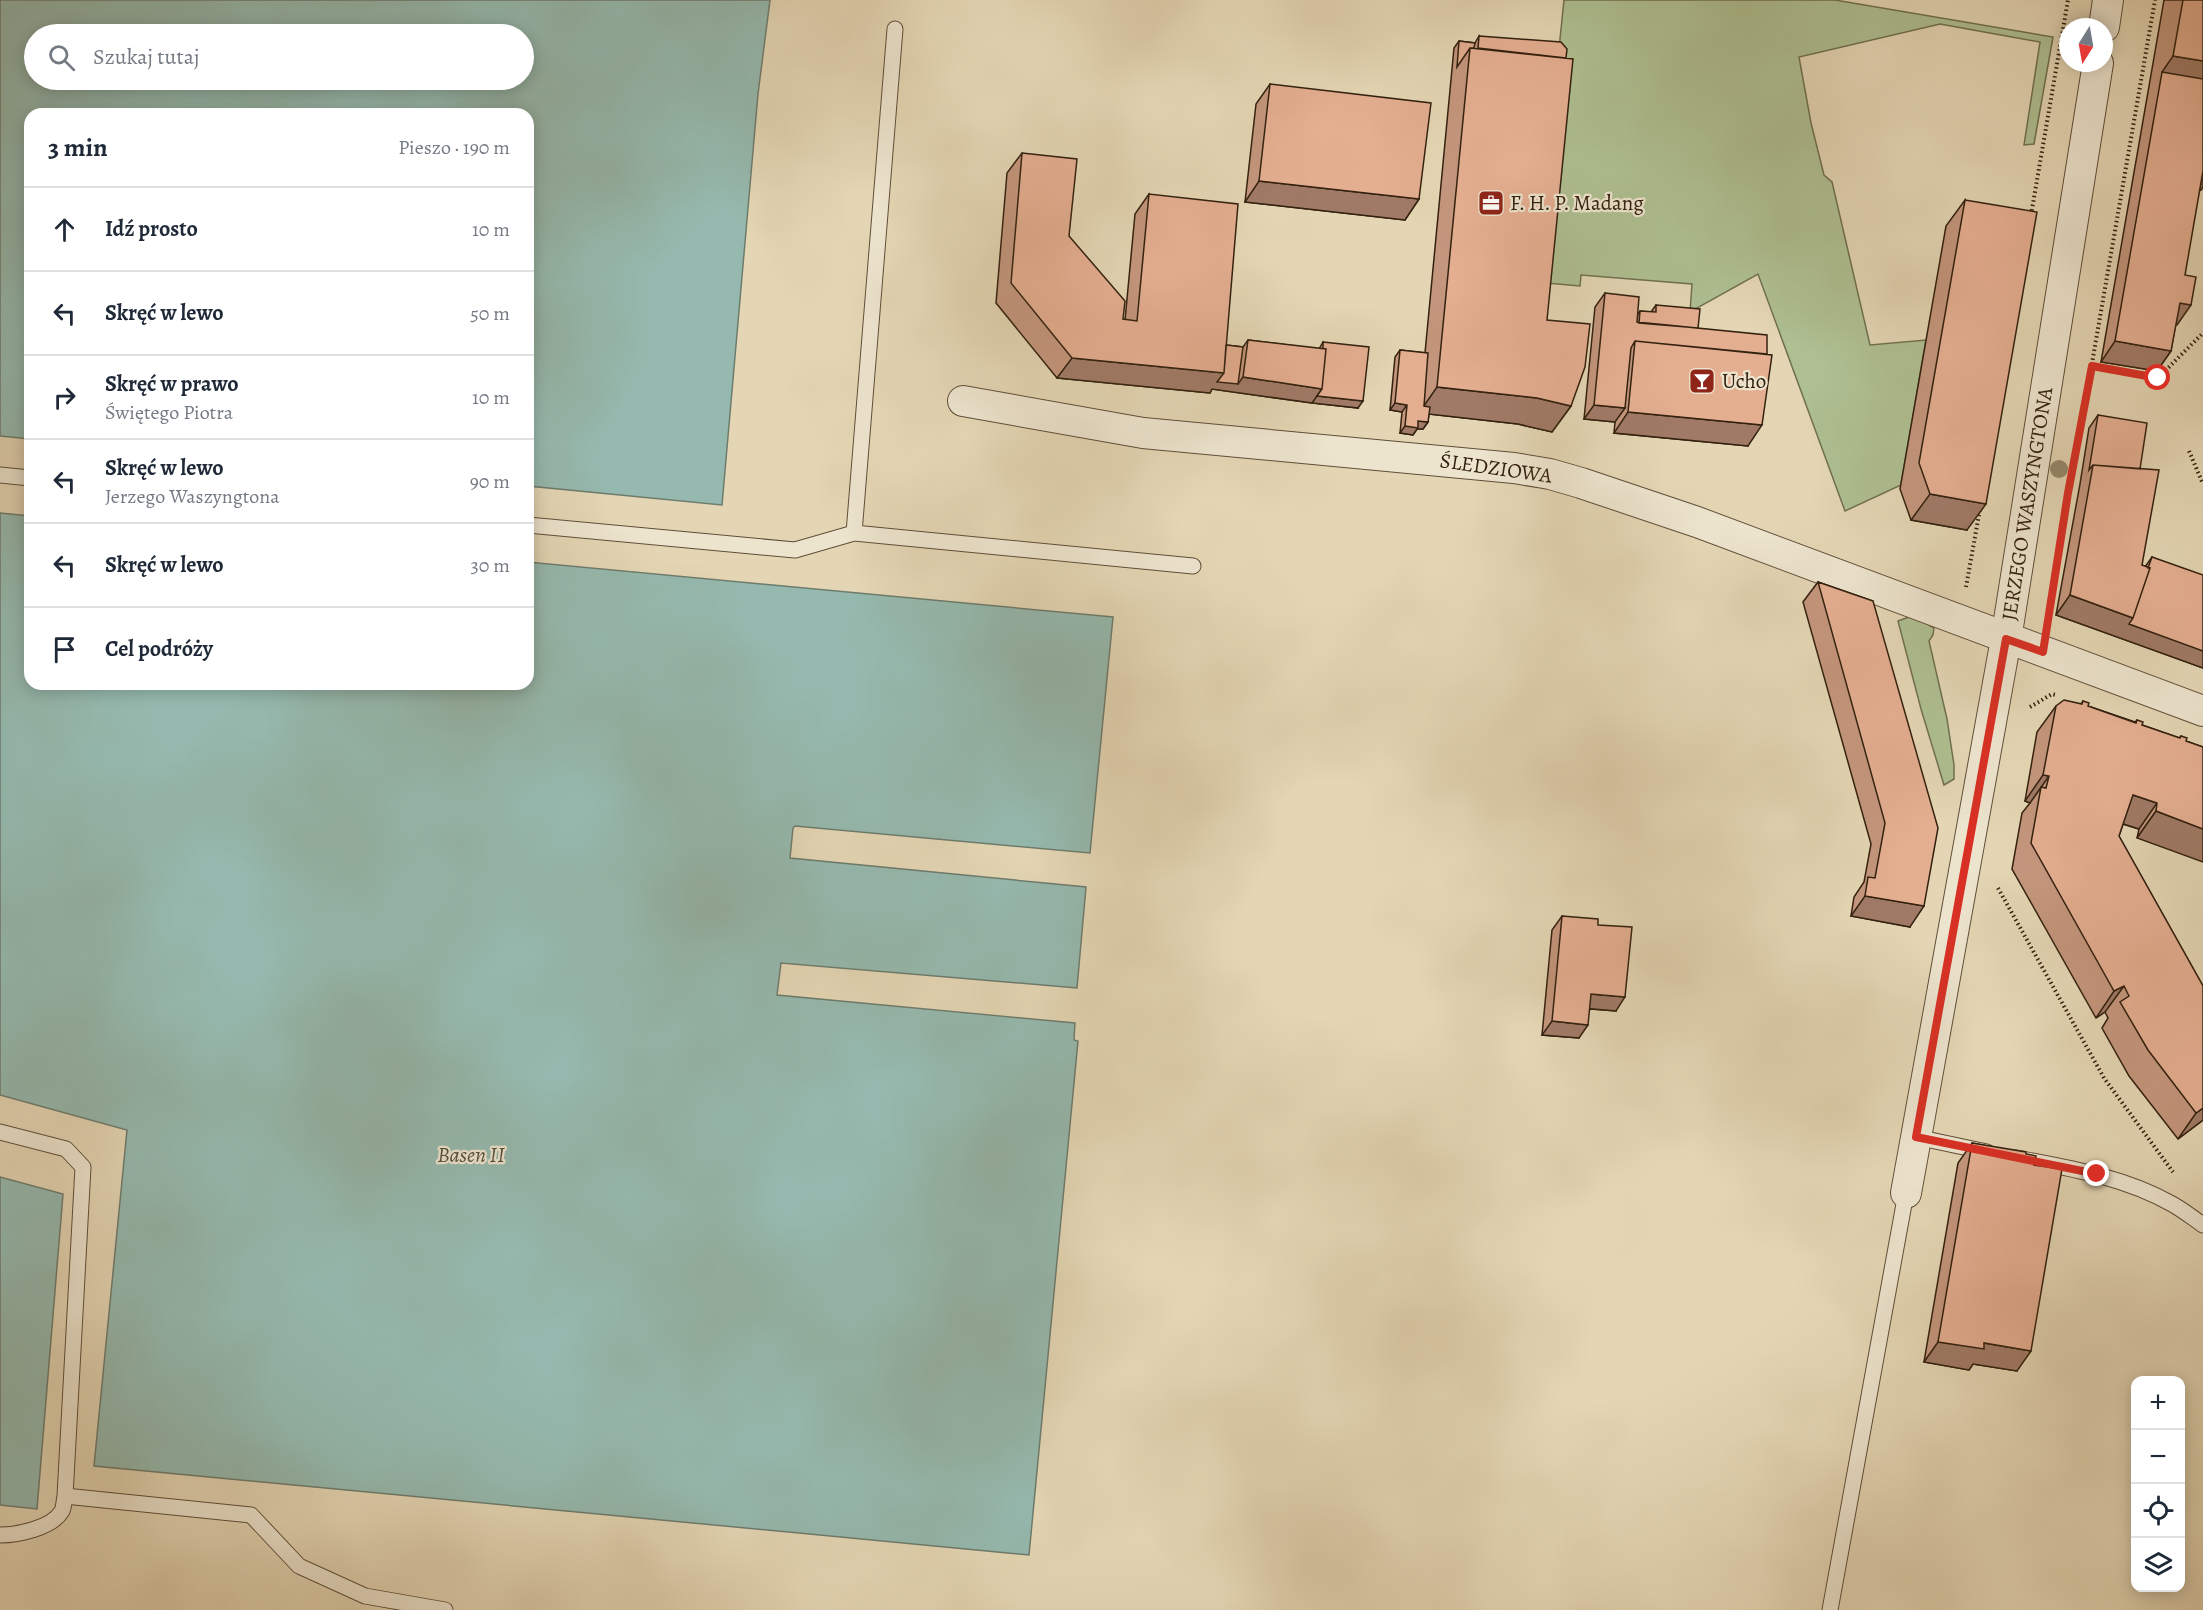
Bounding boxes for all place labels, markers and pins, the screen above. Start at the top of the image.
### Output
office icon: F. H. P. Madang [1476,188,1506,218]
place label: F. H. P. Madang [1510,189,1644,217]
bar icon: Ucho [1687,366,1717,396]
place label: Ucho [1722,367,1766,395]

